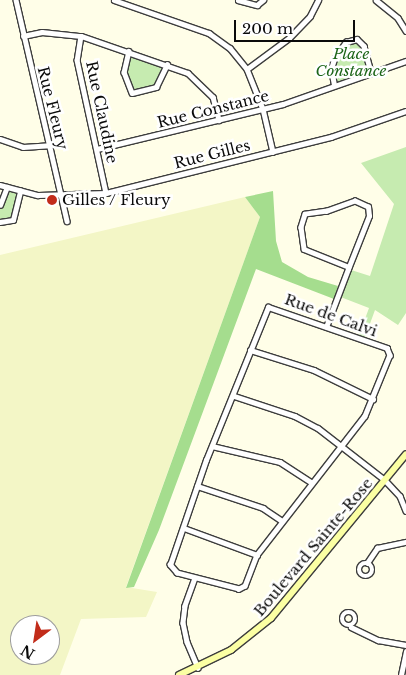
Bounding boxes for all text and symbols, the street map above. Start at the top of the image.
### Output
scale bar [236,10,357,42]
text: 200 m [242,19,293,38]
park label: Place Constance [316,44,386,79]
street label: Rue Claudine [82,59,122,165]
street label: Rue Fleury [34,65,72,151]
street label: Rue Constance [155,86,271,132]
street label: Rue Gilles [172,136,252,172]
place label: Gilles / Fleury [62,191,171,209]
marker: Gilles / Fleury [46,194,58,206]
street label: Rue de Calvi [282,290,380,340]
street label: Boulevard Sainte-Rose [250,474,376,620]
north arrow [10,615,60,665]
text: N [18,641,38,663]

